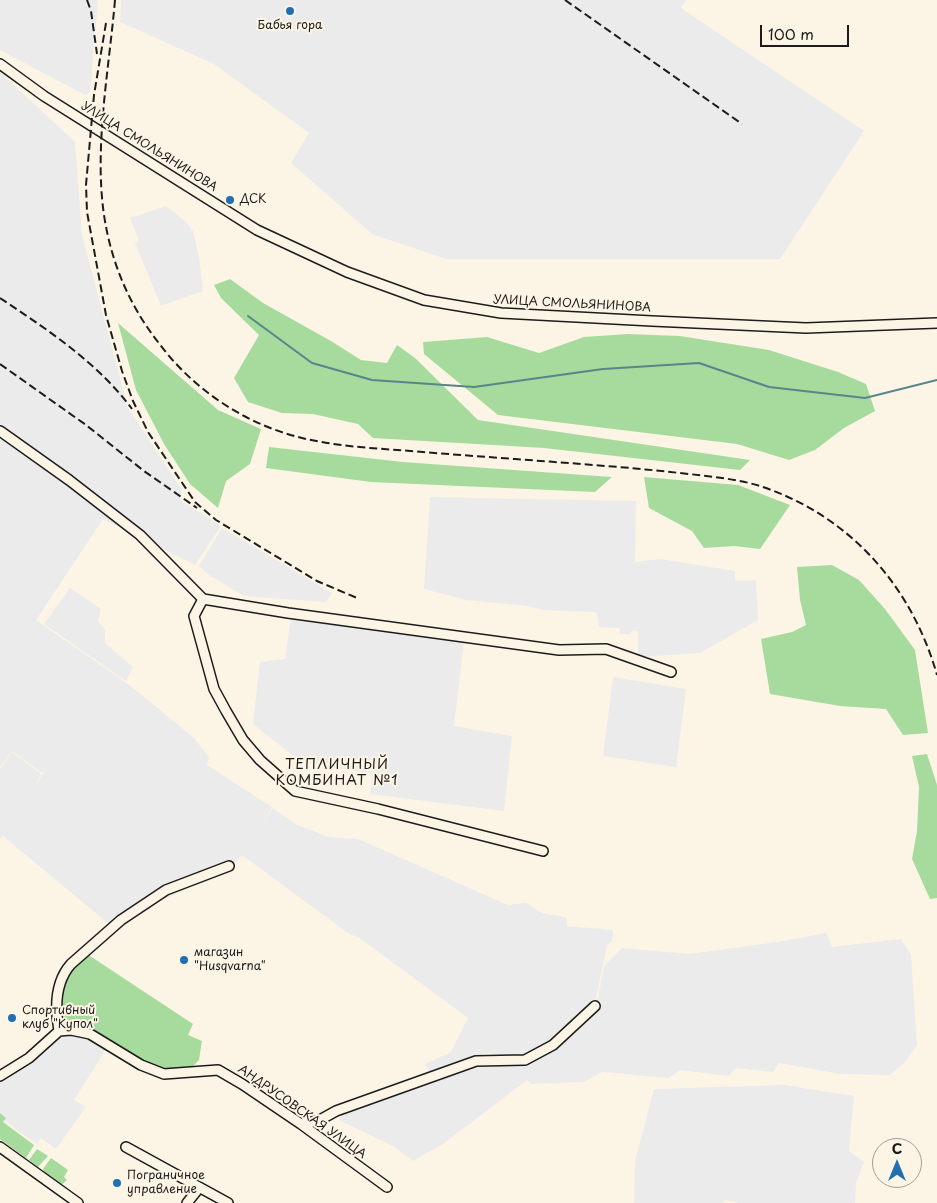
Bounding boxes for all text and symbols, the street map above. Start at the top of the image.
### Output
marker: Бабья гора [284,5,296,17]
scale bar [762,15,851,47]
place label: Бабья гора [258,19,322,33]
text: 100 m [768,22,814,45]
street label: УЛИЦА СМОЛЬЯНИНОВА [78,99,220,195]
place label: ДСК [240,193,266,207]
marker: ДСК [224,194,236,206]
street label: УЛИЦА СМОЛЬЯНИНОВА [493,293,651,315]
district label: ТЕПЛИЧНЫЙ КОМБИНАТ №1 [275,757,399,790]
place label: магазин "Husqvarna" [194,946,266,974]
marker: магазин "Husqvarna" [178,954,190,966]
place label: Спортивный клуб "Купол" [22,1004,98,1032]
marker: Спортивный клуб "Купол" [6,1012,18,1024]
street label: АНДРУСОВСКАЯ УЛИЦА [235,1062,369,1162]
north arrow [872,1138,922,1188]
text: С [892,1138,902,1159]
place label: Пограничное управление [127,1169,205,1197]
marker: Пограничное управление [111,1177,123,1189]

